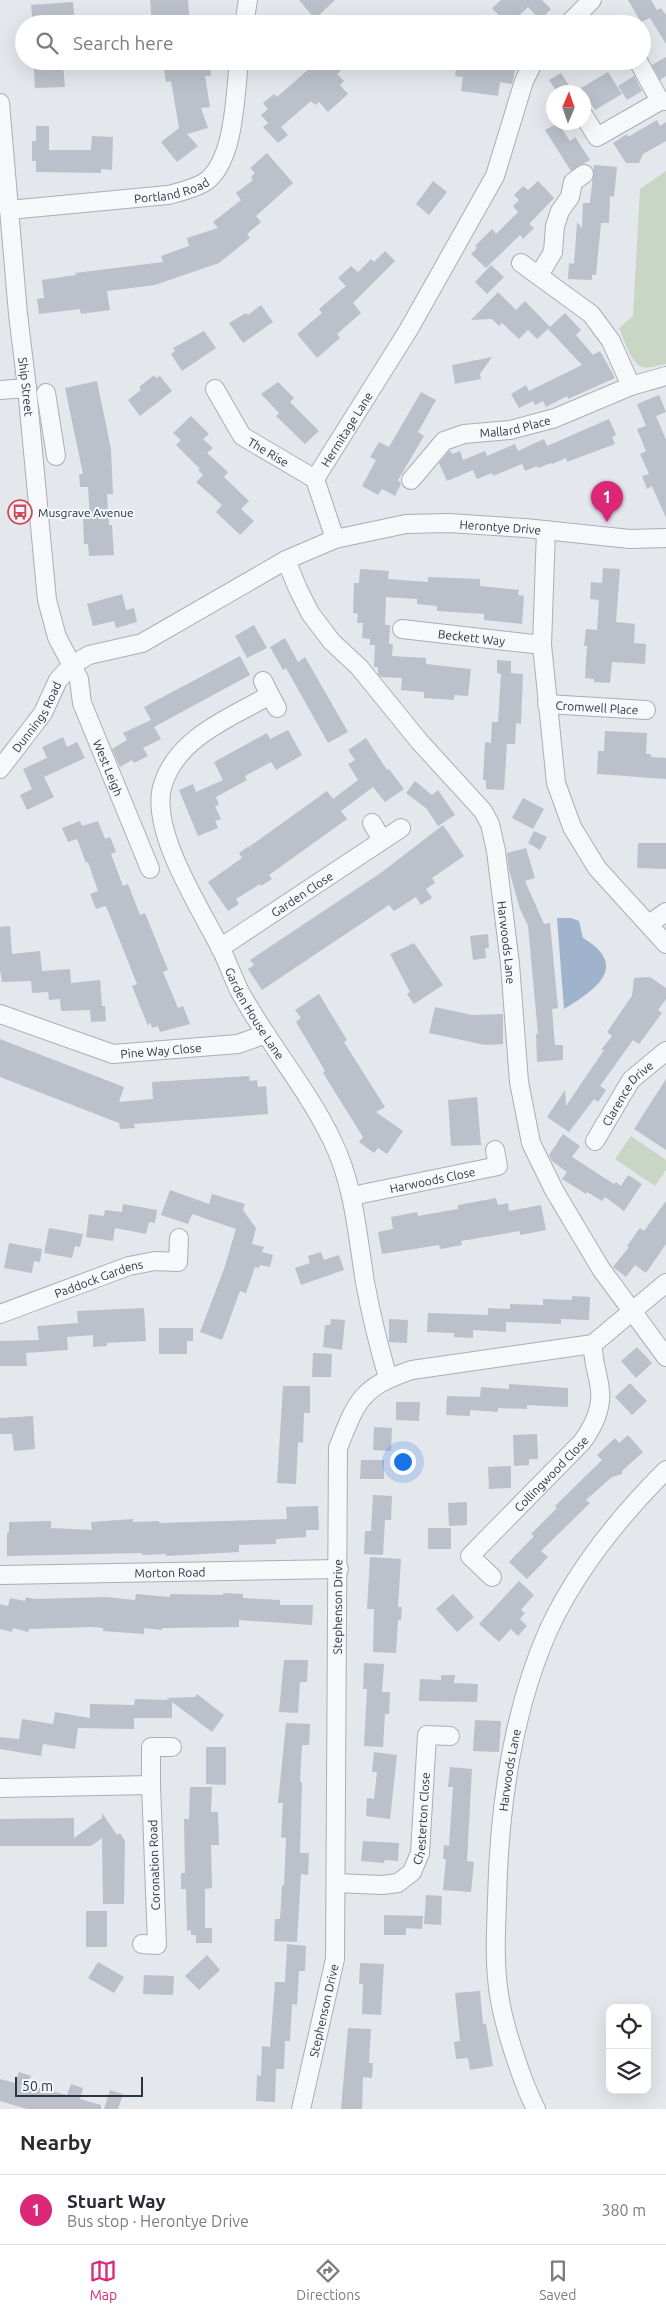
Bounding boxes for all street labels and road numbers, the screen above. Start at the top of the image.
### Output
street label: Portland Road [133,175,211,205]
street label: Ship Street [17,356,36,417]
street label: Hermitage Lane [318,389,375,469]
street label: Mallard Place [479,413,552,439]
street label: The Rise [246,435,291,469]
street label: Herontye Drive [459,517,542,536]
street label: Beckett Way [437,627,506,647]
street label: Dunnings Road [9,679,63,754]
street label: Cromwell Place [555,698,639,716]
street label: West Leigh [91,738,126,798]
street label: Garden Close [268,869,335,919]
street label: Harwoods Lane [496,900,518,984]
street label: Garden House Lane [223,965,287,1062]
street label: Pine Way Close [120,1040,202,1060]
street label: Clarence Drive [599,1058,655,1128]
street label: Harwoods Close [388,1164,476,1195]
street label: Paddock Gardens [52,1257,144,1300]
street label: Collingwood Close [511,1434,591,1514]
street label: Stephenson Drive [330,1559,344,1654]
street label: Morton Road [134,1565,206,1579]
street label: Harwoods Lane [496,1728,522,1812]
street label: Chesterton Close [409,1772,431,1867]
street label: Coronation Road [146,1819,162,1911]
street label: Stephenson Drive [306,1963,340,2058]

